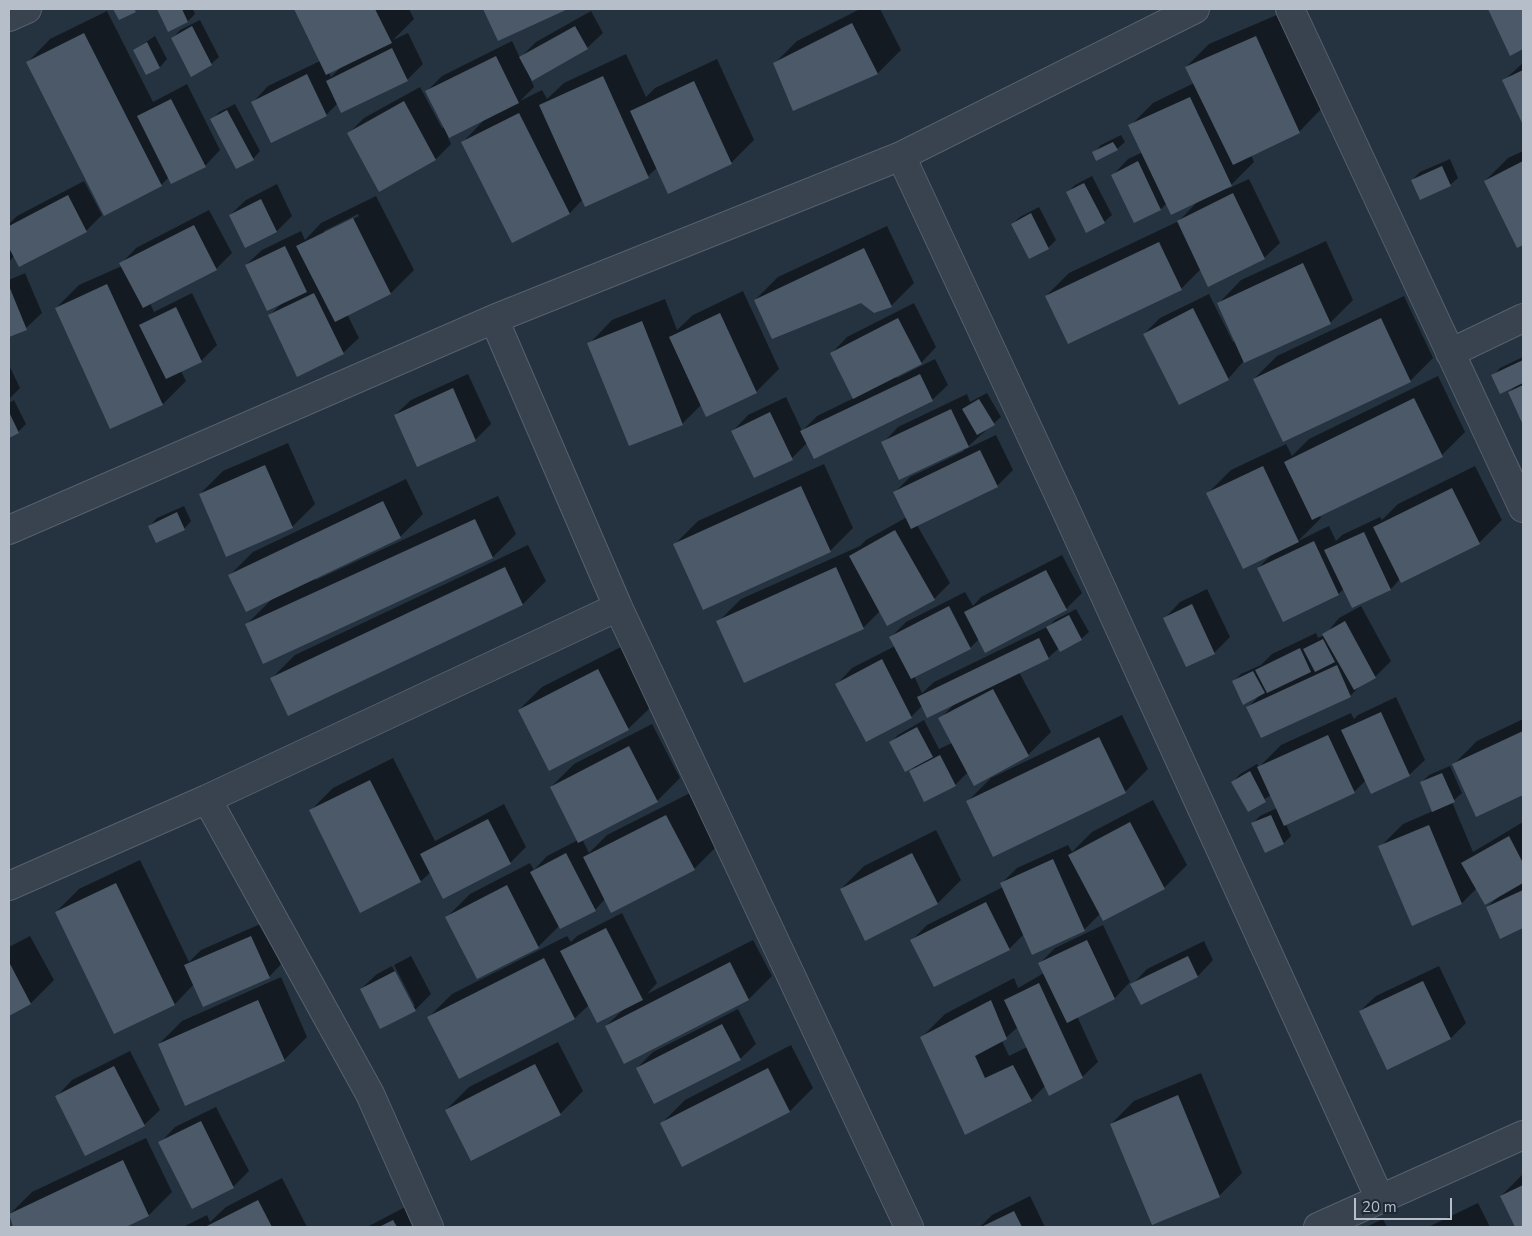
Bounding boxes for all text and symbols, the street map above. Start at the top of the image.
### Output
scale bar [1357,1188,1454,1220]
text: 20 m [1362,1197,1397,1217]

